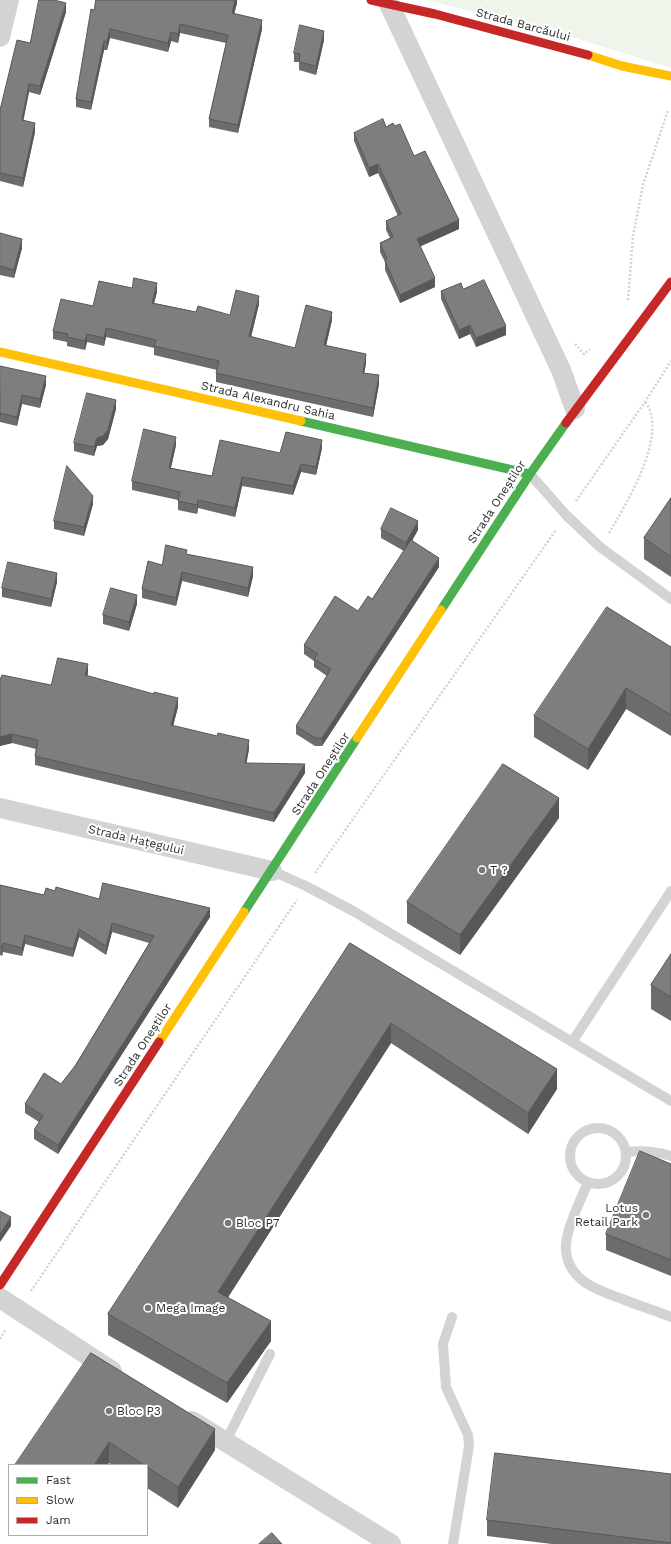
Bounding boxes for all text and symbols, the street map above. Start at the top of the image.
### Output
street label: Strada Barcăului [474,5,572,45]
street label: Strada Alexandru Sahia [200,379,336,423]
street label: Strada Oneștilor [465,458,529,546]
street label: Strada Oneștilor [289,730,353,818]
street label: Strada Hațegului [87,822,185,858]
place label: T ? [490,863,508,877]
marker: T ? [477,865,487,875]
street label: Strada Oneștilor [111,1001,175,1089]
place label: Lotus Retail Park [575,1201,638,1229]
marker: Lotus Retail Park [641,1210,651,1220]
place label: Bloc P7 [236,1216,280,1230]
marker: Bloc P7 [223,1218,233,1228]
place label: Mega Image [156,1301,225,1315]
marker: Mega Image [143,1303,153,1313]
place label: Bloc P3 [117,1404,161,1418]
marker: Bloc P3 [104,1406,114,1416]
legend [8,1464,148,1536]
text: Fast [46,1473,71,1487]
text: Slow [46,1493,74,1507]
text: Jam [46,1513,71,1527]

